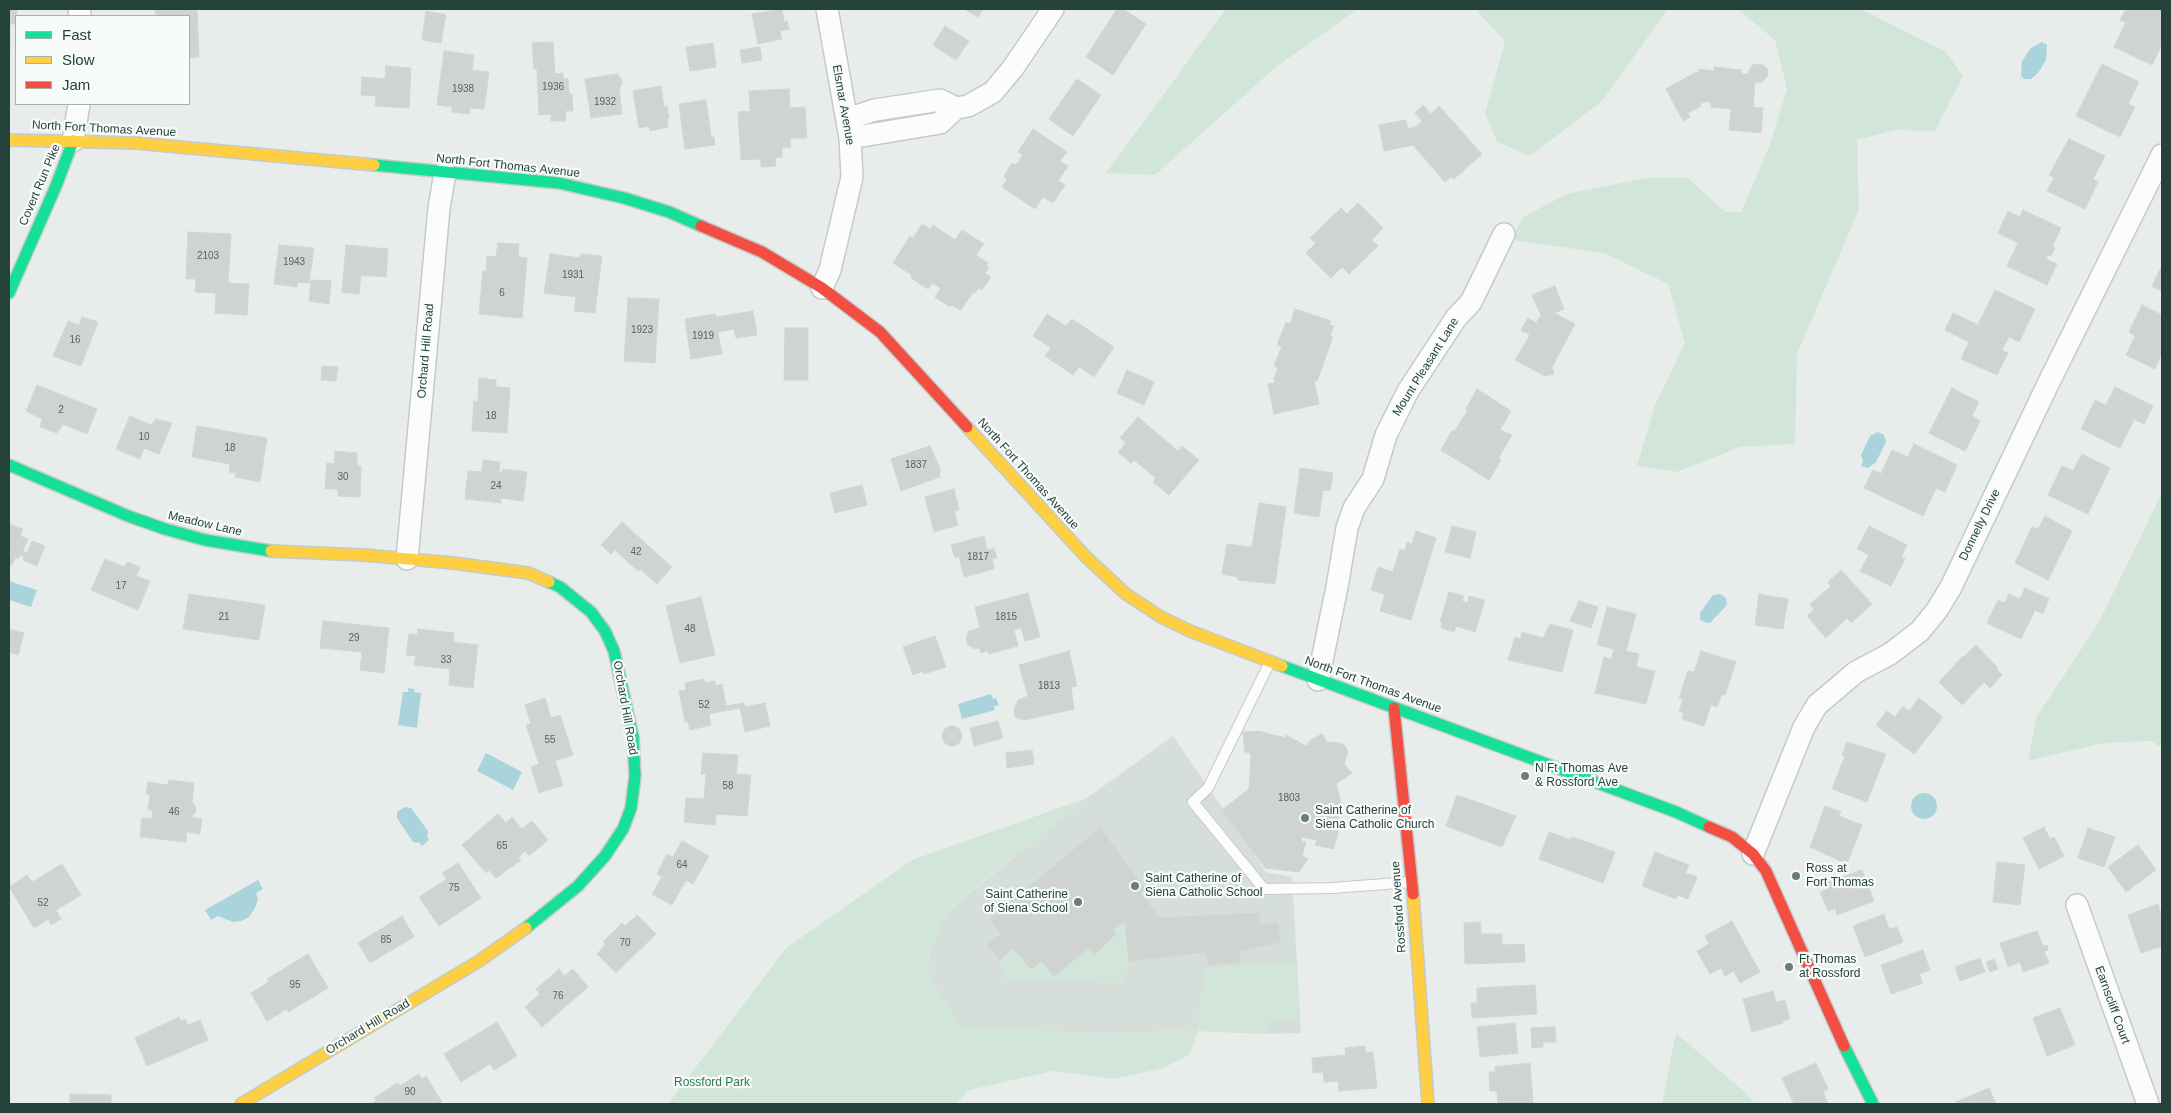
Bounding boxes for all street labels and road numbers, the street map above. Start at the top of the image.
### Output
street label: Elsmar Avenue [829,64,857,146]
street label: North Fort Thomas Avenue [31,118,177,140]
street label: Covert Run Pike [16,142,64,228]
street label: North Fort Thomas Avenue [435,151,581,181]
street label: Orchard Hill Road [415,303,437,399]
street label: Mount Pleasant Lane [1390,315,1462,419]
street label: North Fort Thomas Avenue [974,415,1082,533]
street label: Donnelly Drive [1956,487,2004,563]
street label: Meadow Lane [167,509,243,539]
street label: North Fort Thomas Avenue [1303,654,1443,716]
street label: Orchard Hill Road [610,660,640,756]
street label: Rossford Avenue [1389,861,1409,953]
street label: Earnscliff Court [2091,964,2133,1046]
street label: Orchard Hill Road [323,996,413,1058]

